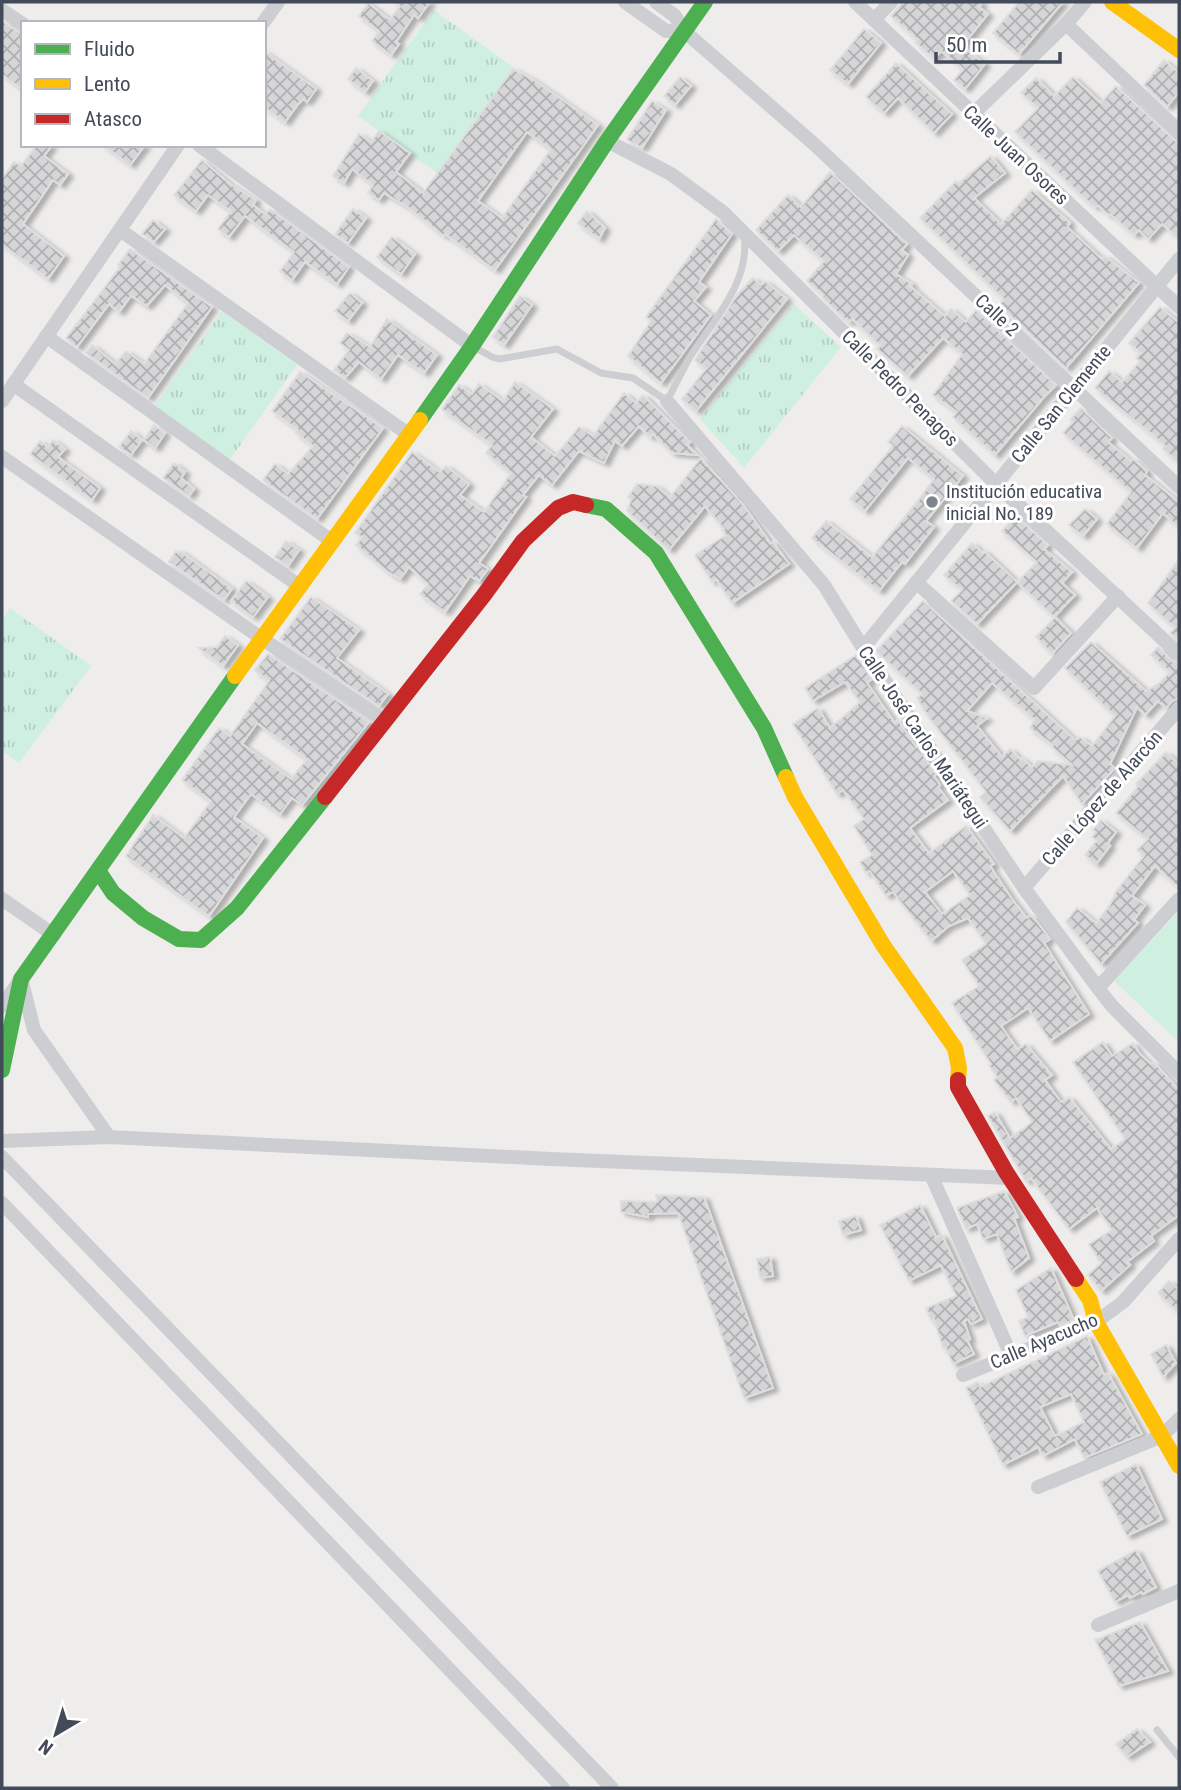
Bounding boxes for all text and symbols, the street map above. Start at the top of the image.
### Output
legend [21,21,266,147]
scale bar [936,21,1060,65]
text: 50 m [946,33,987,57]
text: Fluido [84,37,135,61]
text: Lento [84,72,131,96]
street label: Calle Juan Osores [959,100,1073,210]
text: Atasco [84,107,142,131]
street label: Calle 2 [970,289,1024,341]
street label: Calle Pedro Penagos [837,325,963,451]
street label: Calle San Clemente [1006,340,1116,468]
place label: Institución educativa inicial No. 189 [946,480,1102,525]
marker: Institución educativa inicial No. 189 [924,494,940,510]
street label: Calle José Carlos Mariátegui [853,641,993,833]
street label: Calle López de Alarcón [1037,726,1167,870]
street label: Calle Ayacucho [987,1308,1101,1374]
north arrow [21,1699,91,1769]
text: N [34,1734,58,1760]

